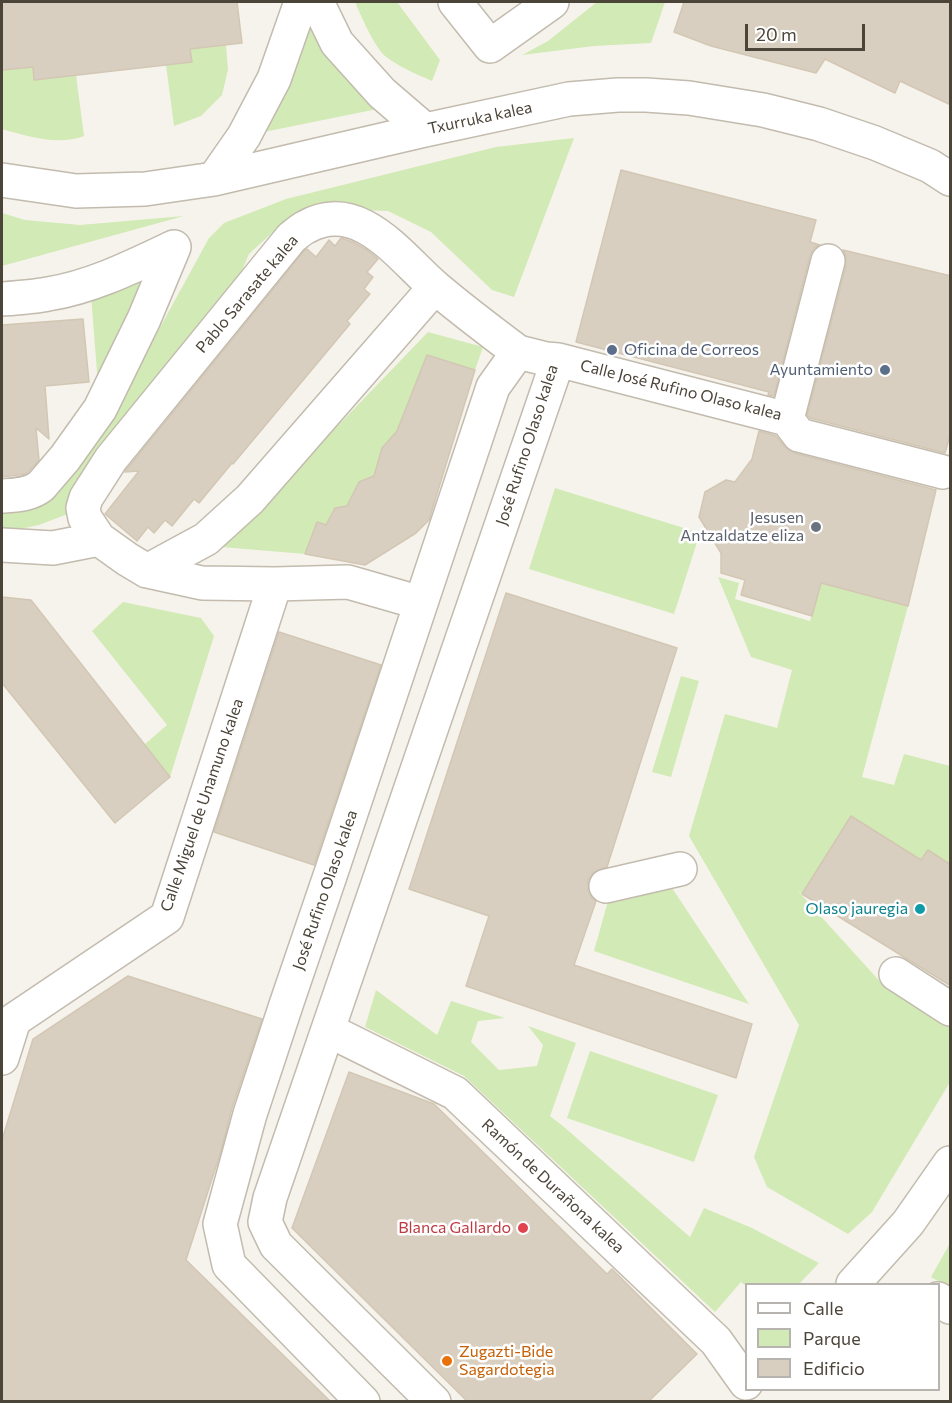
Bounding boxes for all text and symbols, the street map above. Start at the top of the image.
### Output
scale bar [748,12,868,50]
text: 20 m [756,23,797,45]
street label: Txurruka kalea [426,98,534,138]
street label: Pablo Sarasate kalea [192,231,302,357]
place label: Oficina de Correos [624,340,759,360]
marker: Oficina de Correos [605,343,619,357]
street label: Calle José Rufino Olaso kalea [578,356,784,424]
place label: Ayuntamiento [770,360,873,380]
street label: José Rufino Olaso kalea [492,362,562,528]
marker: Ayuntamiento [878,363,892,377]
place label: Jesusen Antzaldatze eliza [680,508,804,546]
marker: Jesusen Antzaldatze eliza [809,520,823,534]
street label: Calle Miguel de Unamuno kalea [156,696,248,914]
street label: José Rufino Olaso kalea [289,807,361,973]
place label: Olaso jauregia [806,899,908,919]
marker: Olaso jauregia [913,902,927,916]
street label: Ramón de Durañona kalea [478,1115,628,1257]
place label: Blanca Gallardo [398,1218,511,1238]
marker: Blanca Gallardo [516,1221,530,1235]
legend [745,1283,940,1391]
text: Calle [803,1297,843,1319]
text: Parque [803,1327,861,1349]
place label: Zugazti-Bide Sagardotegia [459,1342,555,1380]
marker: Zugazti-Bide Sagardotegia [440,1354,454,1368]
text: Edificio [803,1357,865,1379]

